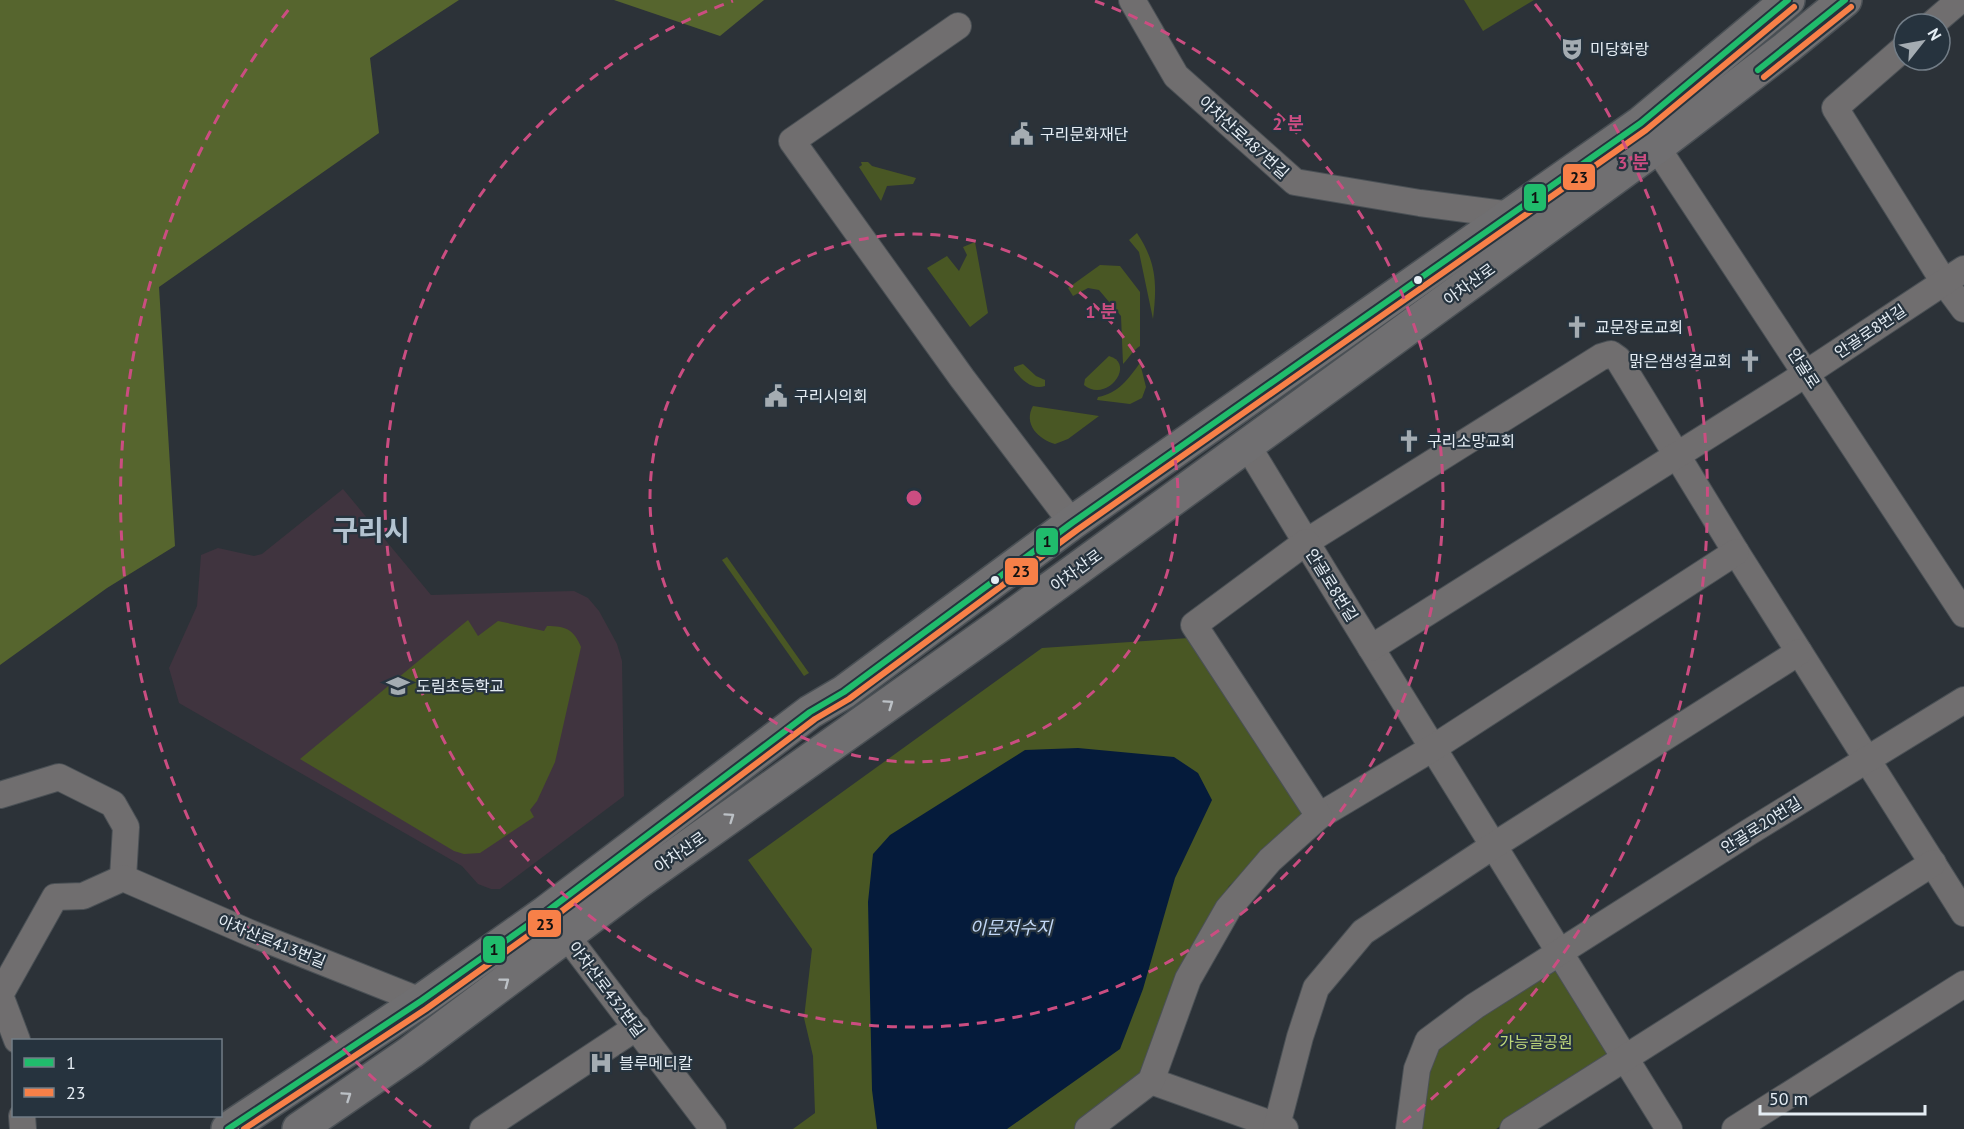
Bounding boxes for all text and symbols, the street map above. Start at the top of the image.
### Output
north arrow [1892,12,1952,72]
text: N [1924,25,1946,44]
theatre icon: 미당화랑 [1559,36,1585,62]
place label: 미당화랑 [1590,39,1649,59]
street label: 아차산로487번길 [1195,91,1293,183]
text: 2 분 [1272,112,1304,135]
public building icon: 구리문화재단 [1009,121,1035,147]
place label: 구리문화재단 [1040,124,1129,144]
text: 3 분 [1617,151,1649,174]
line badge: 23 [1562,163,1596,191]
text: 23 [1570,167,1588,187]
line badge: 1 [1523,183,1547,212]
text: 1 [1530,187,1540,207]
street label: 아차산로 [1439,258,1499,309]
unlabelled marker [1412,274,1424,286]
text: 1 분 [1085,300,1117,323]
street label: 안골로8번길 [1830,300,1910,362]
church icon: 교문장로교회 [1564,314,1590,340]
place label: 교문장로교회 [1595,317,1683,337]
street label: 안골로 [1784,344,1825,392]
church icon: 맑은샘성결교회 [1737,348,1763,374]
place label: 맑은샘성결교회 [1629,351,1732,371]
public building icon: 구리시의회 [763,383,789,409]
place label: 구리시의회 [794,386,868,406]
church icon: 구리소망교회 [1396,428,1422,454]
place label: 구리소망교회 [1427,431,1515,451]
centre of rings [904,488,924,508]
district label: 구리시 [332,511,410,548]
line badge: 1 [1035,527,1059,556]
text: 1 [1042,531,1052,551]
street label: 아차산로 [1046,544,1106,595]
street label: 안골로8번길 [1302,545,1362,625]
line badge: 23 [1004,557,1039,586]
text: 23 [1012,561,1030,581]
unlabelled marker [989,574,1001,586]
school or university icon: 도림초등학교 [385,673,411,699]
place label: 도림초등학교 [416,676,504,696]
one-way arrow [882,700,893,711]
street label: 안골로20번길 [1717,792,1805,858]
one-way arrow [723,813,734,824]
street label: 아차산로 [650,827,710,877]
line badge: 23 [527,909,562,938]
street label: 아차산로413번길 [215,910,329,972]
text: 23 [536,914,554,934]
water label: 이문저수지 [970,916,1054,939]
line badge: 1 [482,935,506,964]
street label: 아차산로432번길 [565,937,649,1041]
text: 1 [489,939,499,959]
one-way arrow [498,978,509,989]
park label: 가능골공원 [1499,1032,1573,1052]
legend [12,1039,222,1117]
hospital icon: 블루메디칼 [588,1050,614,1076]
text: 1 [66,1051,76,1074]
place label: 블루메디칼 [619,1053,693,1073]
scale bar [1760,1078,1925,1116]
text: 23 [66,1081,86,1104]
text: 50 m [1769,1087,1808,1110]
one-way arrow [340,1092,351,1103]

